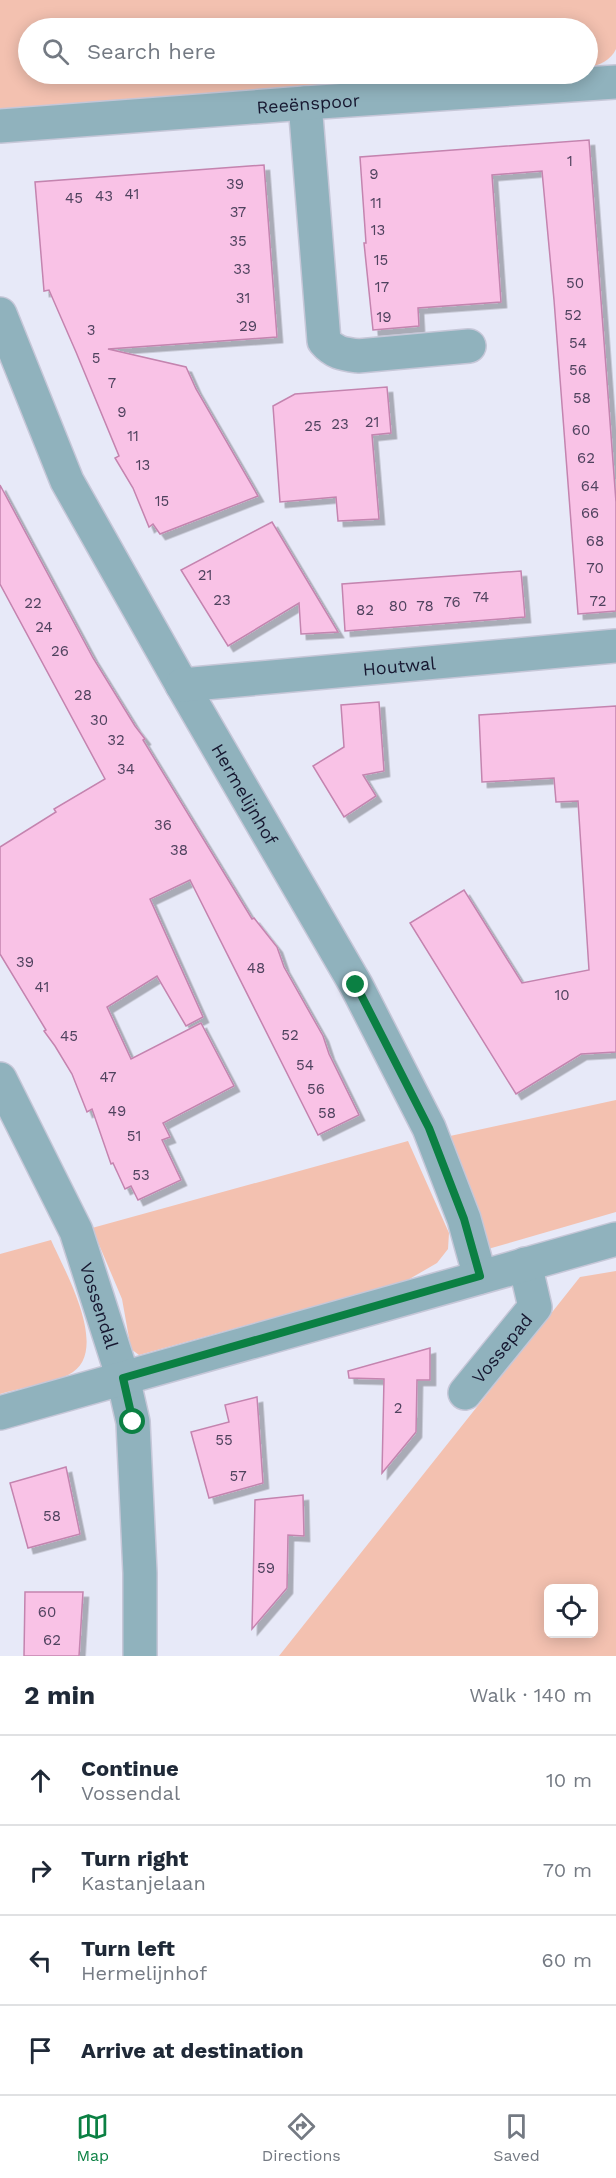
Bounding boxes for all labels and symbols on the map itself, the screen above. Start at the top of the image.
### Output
street label: Reeënspoor [256,89,361,117]
house number: 1 [567,152,573,170]
house number: 9 [369,165,379,183]
house number: 39 [226,175,244,193]
house number: 41 [125,185,139,203]
house number: 43 [95,187,113,205]
house number: 45 [65,189,83,207]
house number: 11 [370,194,382,212]
house number: 37 [230,203,246,221]
house number: 13 [371,221,385,239]
house number: 35 [229,232,247,250]
house number: 15 [374,251,388,269]
house number: 33 [233,260,251,278]
house number: 50 [566,274,584,292]
house number: 17 [375,278,389,296]
house number: 31 [236,289,250,307]
house number: 52 [564,306,582,324]
house number: 19 [376,308,392,326]
house number: 29 [239,317,257,335]
house number: 3 [87,321,95,339]
house number: 54 [569,334,587,352]
house number: 5 [92,349,100,367]
house number: 56 [569,361,587,379]
house number: 7 [108,374,116,392]
house number: 58 [573,389,591,407]
house number: 9 [117,403,127,421]
house number: 21 [365,413,379,431]
house number: 23 [331,415,349,433]
house number: 25 [304,417,322,435]
house number: 60 [572,421,590,439]
house number: 11 [127,427,139,445]
house number: 62 [577,449,595,467]
house number: 13 [136,456,150,474]
house number: 64 [581,477,599,495]
house number: 15 [155,492,169,510]
house number: 66 [581,504,599,522]
house number: 68 [586,532,604,550]
house number: 70 [586,559,604,577]
house number: 21 [198,566,212,584]
house number: 74 [473,588,489,606]
house number: 23 [213,591,231,609]
house number: 72 [589,592,607,610]
house number: 76 [443,593,461,611]
house number: 22 [24,594,42,612]
house number: 80 [389,597,407,615]
house number: 78 [416,597,434,615]
house number: 82 [356,601,374,619]
house number: 24 [35,618,53,636]
house number: 26 [51,642,69,660]
street label: Houtwal [362,652,437,679]
house number: 28 [74,686,92,704]
house number: 30 [90,711,108,729]
house number: 32 [107,731,125,749]
street label: Hermelijnhof [208,740,283,848]
house number: 34 [117,760,135,778]
house number: 36 [154,816,172,834]
house number: 38 [170,841,188,859]
house number: 39 [16,953,34,971]
house number: 48 [247,959,265,977]
route end [342,971,368,997]
house number: 41 [35,978,49,996]
house number: 10 [554,986,570,1004]
house number: 52 [281,1026,299,1044]
house number: 45 [60,1027,78,1045]
house number: 54 [296,1056,314,1074]
house number: 47 [100,1068,116,1086]
house number: 56 [307,1080,325,1098]
house number: 49 [108,1102,126,1120]
house number: 58 [318,1104,336,1122]
house number: 51 [127,1127,141,1145]
house number: 53 [132,1166,150,1184]
street label: Vossendal [76,1260,124,1352]
street label: Vossepad [467,1309,536,1387]
house number: 2 [394,1399,402,1417]
route start [119,1408,145,1434]
house number: 55 [215,1431,233,1449]
house number: 57 [229,1467,247,1485]
house number: 58 [43,1507,61,1525]
house number: 59 [257,1559,275,1577]
house number: 60 [38,1603,56,1621]
house number: 62 [43,1631,61,1649]

